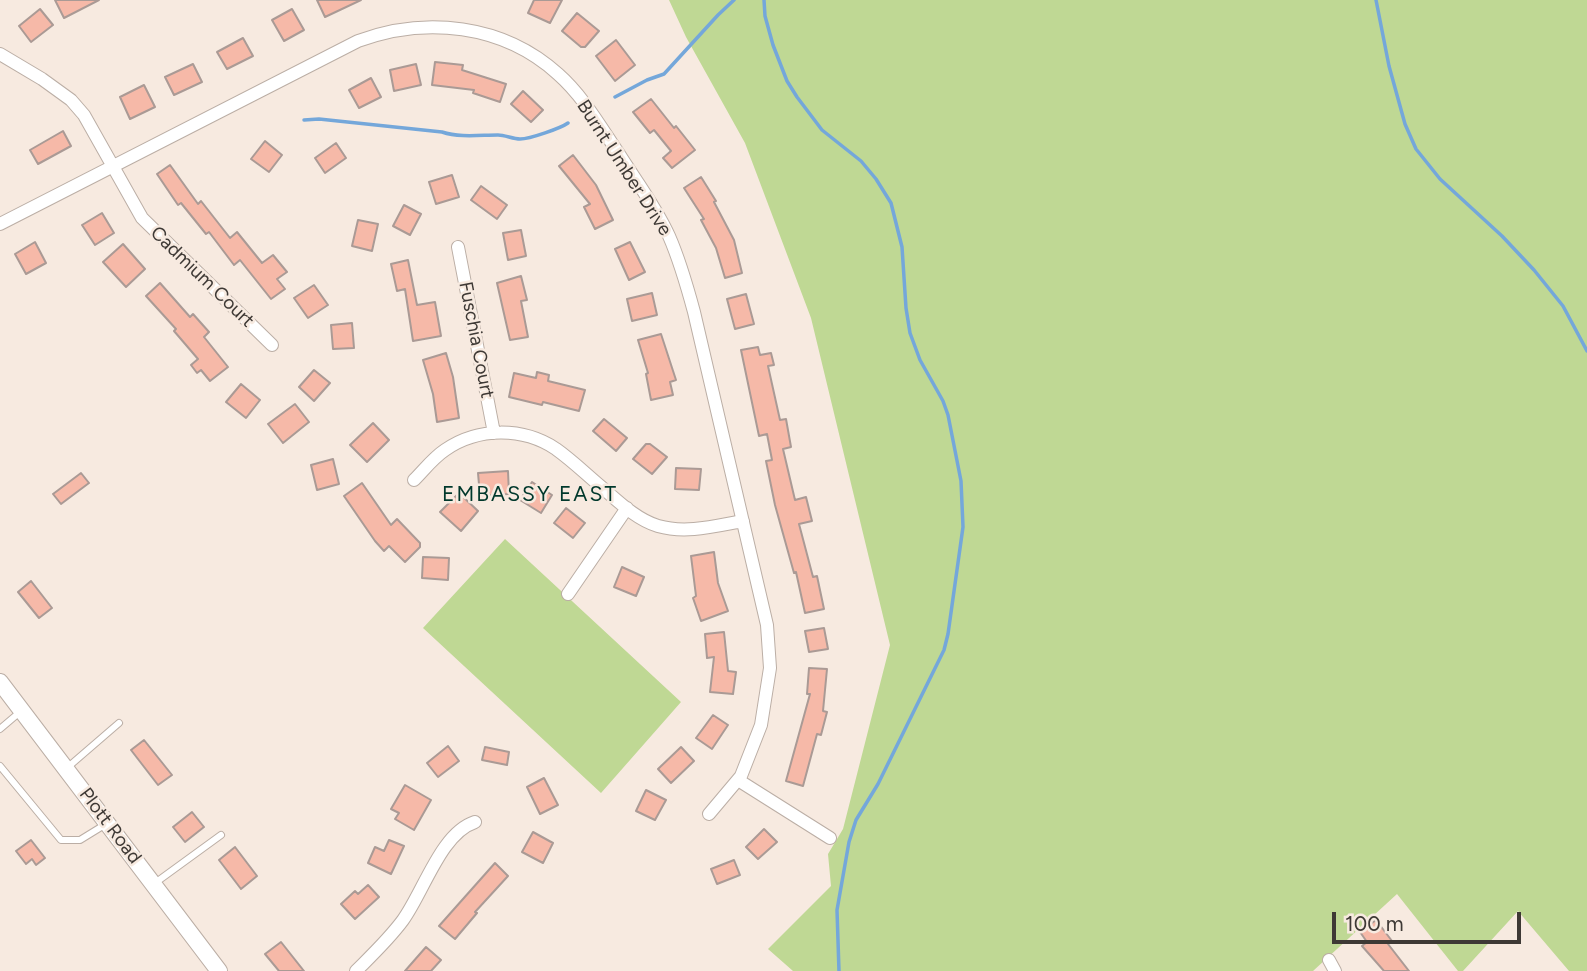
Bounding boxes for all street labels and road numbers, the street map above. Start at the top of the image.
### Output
street label: Burnt Umber Drive [572,96,676,240]
street label: Cadmium Court [145,222,259,332]
street label: Fuschia Court [454,280,498,400]
street label: Plott Road [74,784,146,868]

